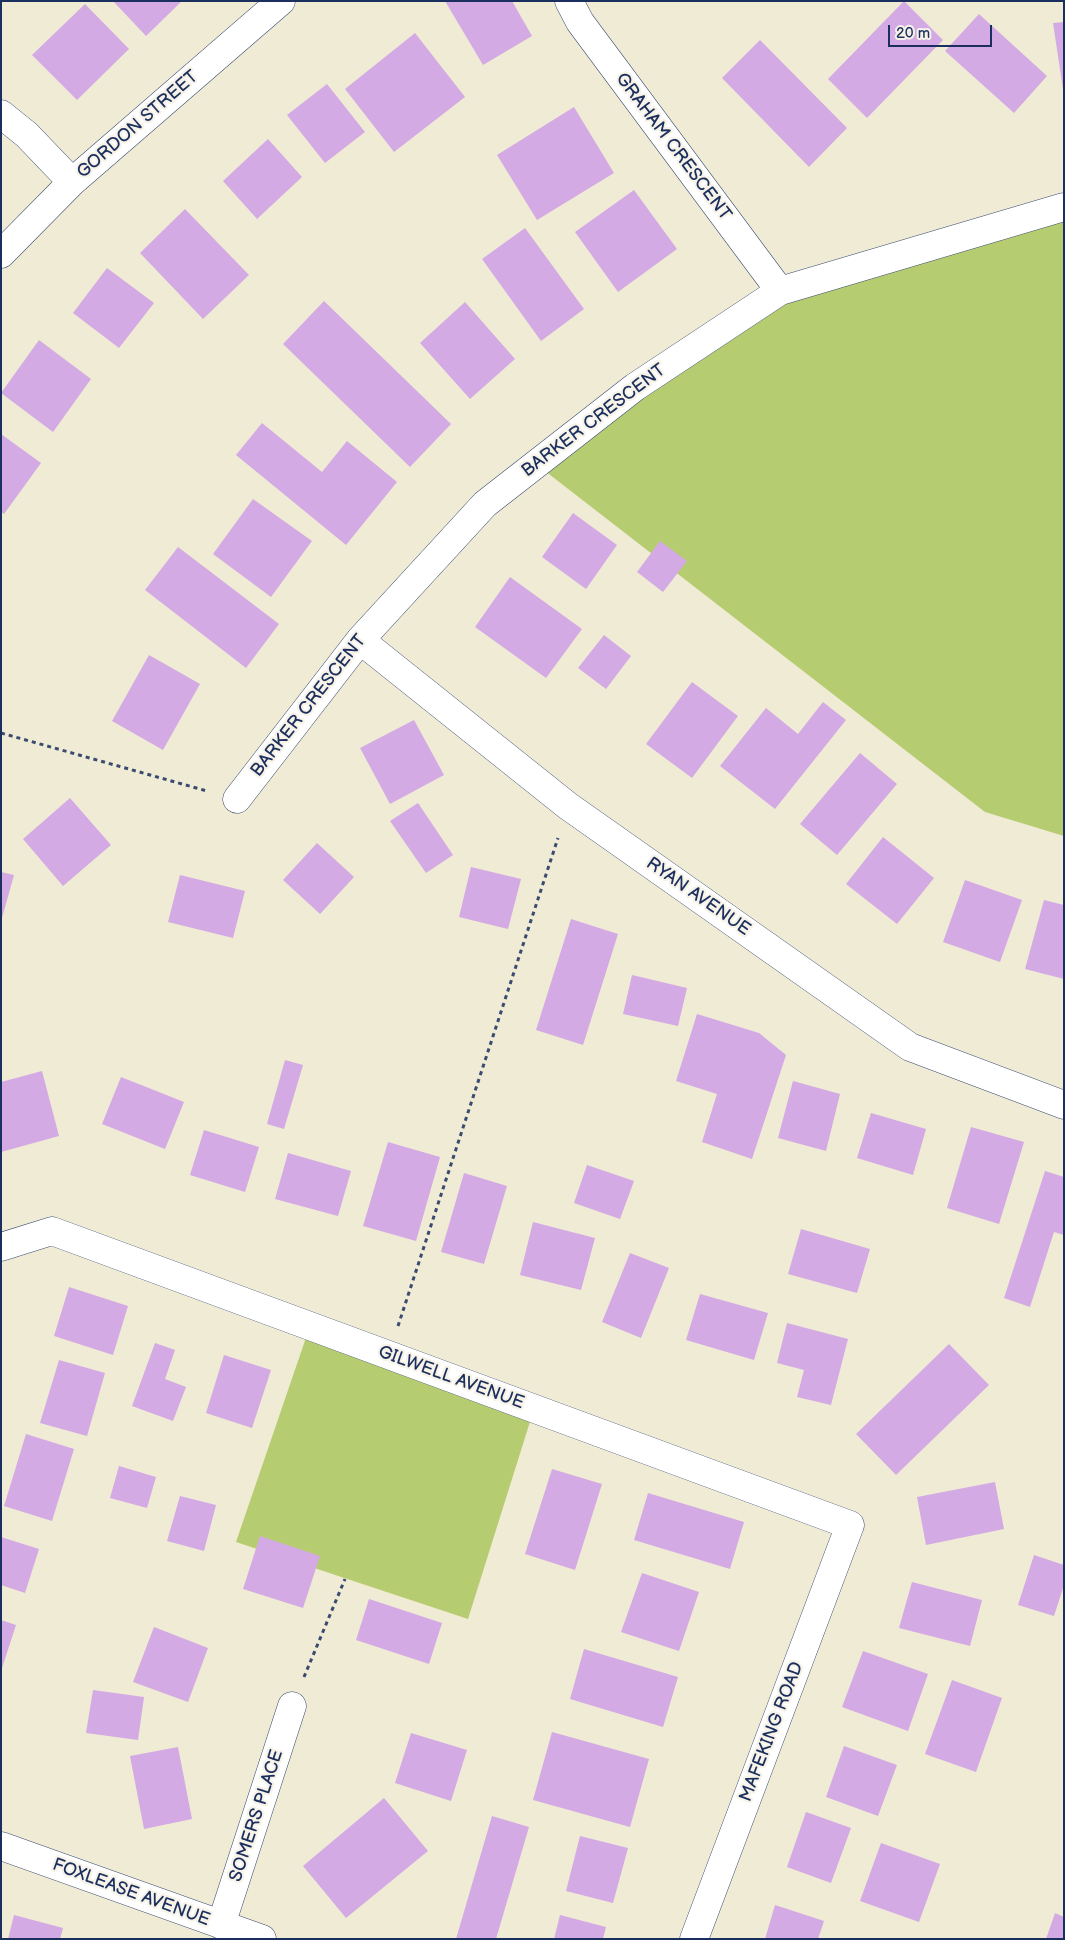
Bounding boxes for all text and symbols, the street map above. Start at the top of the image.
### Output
scale bar [890,15,994,47]
text: 20 m [896,24,930,43]
street label: GORDON STREET [73,66,203,184]
street label: GRAHAM CRESCENT [610,69,736,225]
street label: BARKER CRESCENT [518,360,670,482]
street label: BARKER CRESCENT [247,631,371,781]
street label: RYAN AVENUE [642,853,754,941]
street label: GILWELL AVENUE [375,1342,527,1414]
street label: MAFEKING ROAD [735,1659,809,1805]
street label: SOMERS PLACE [226,1747,288,1885]
street label: FOXLEASE AVENUE [49,1854,213,1932]

